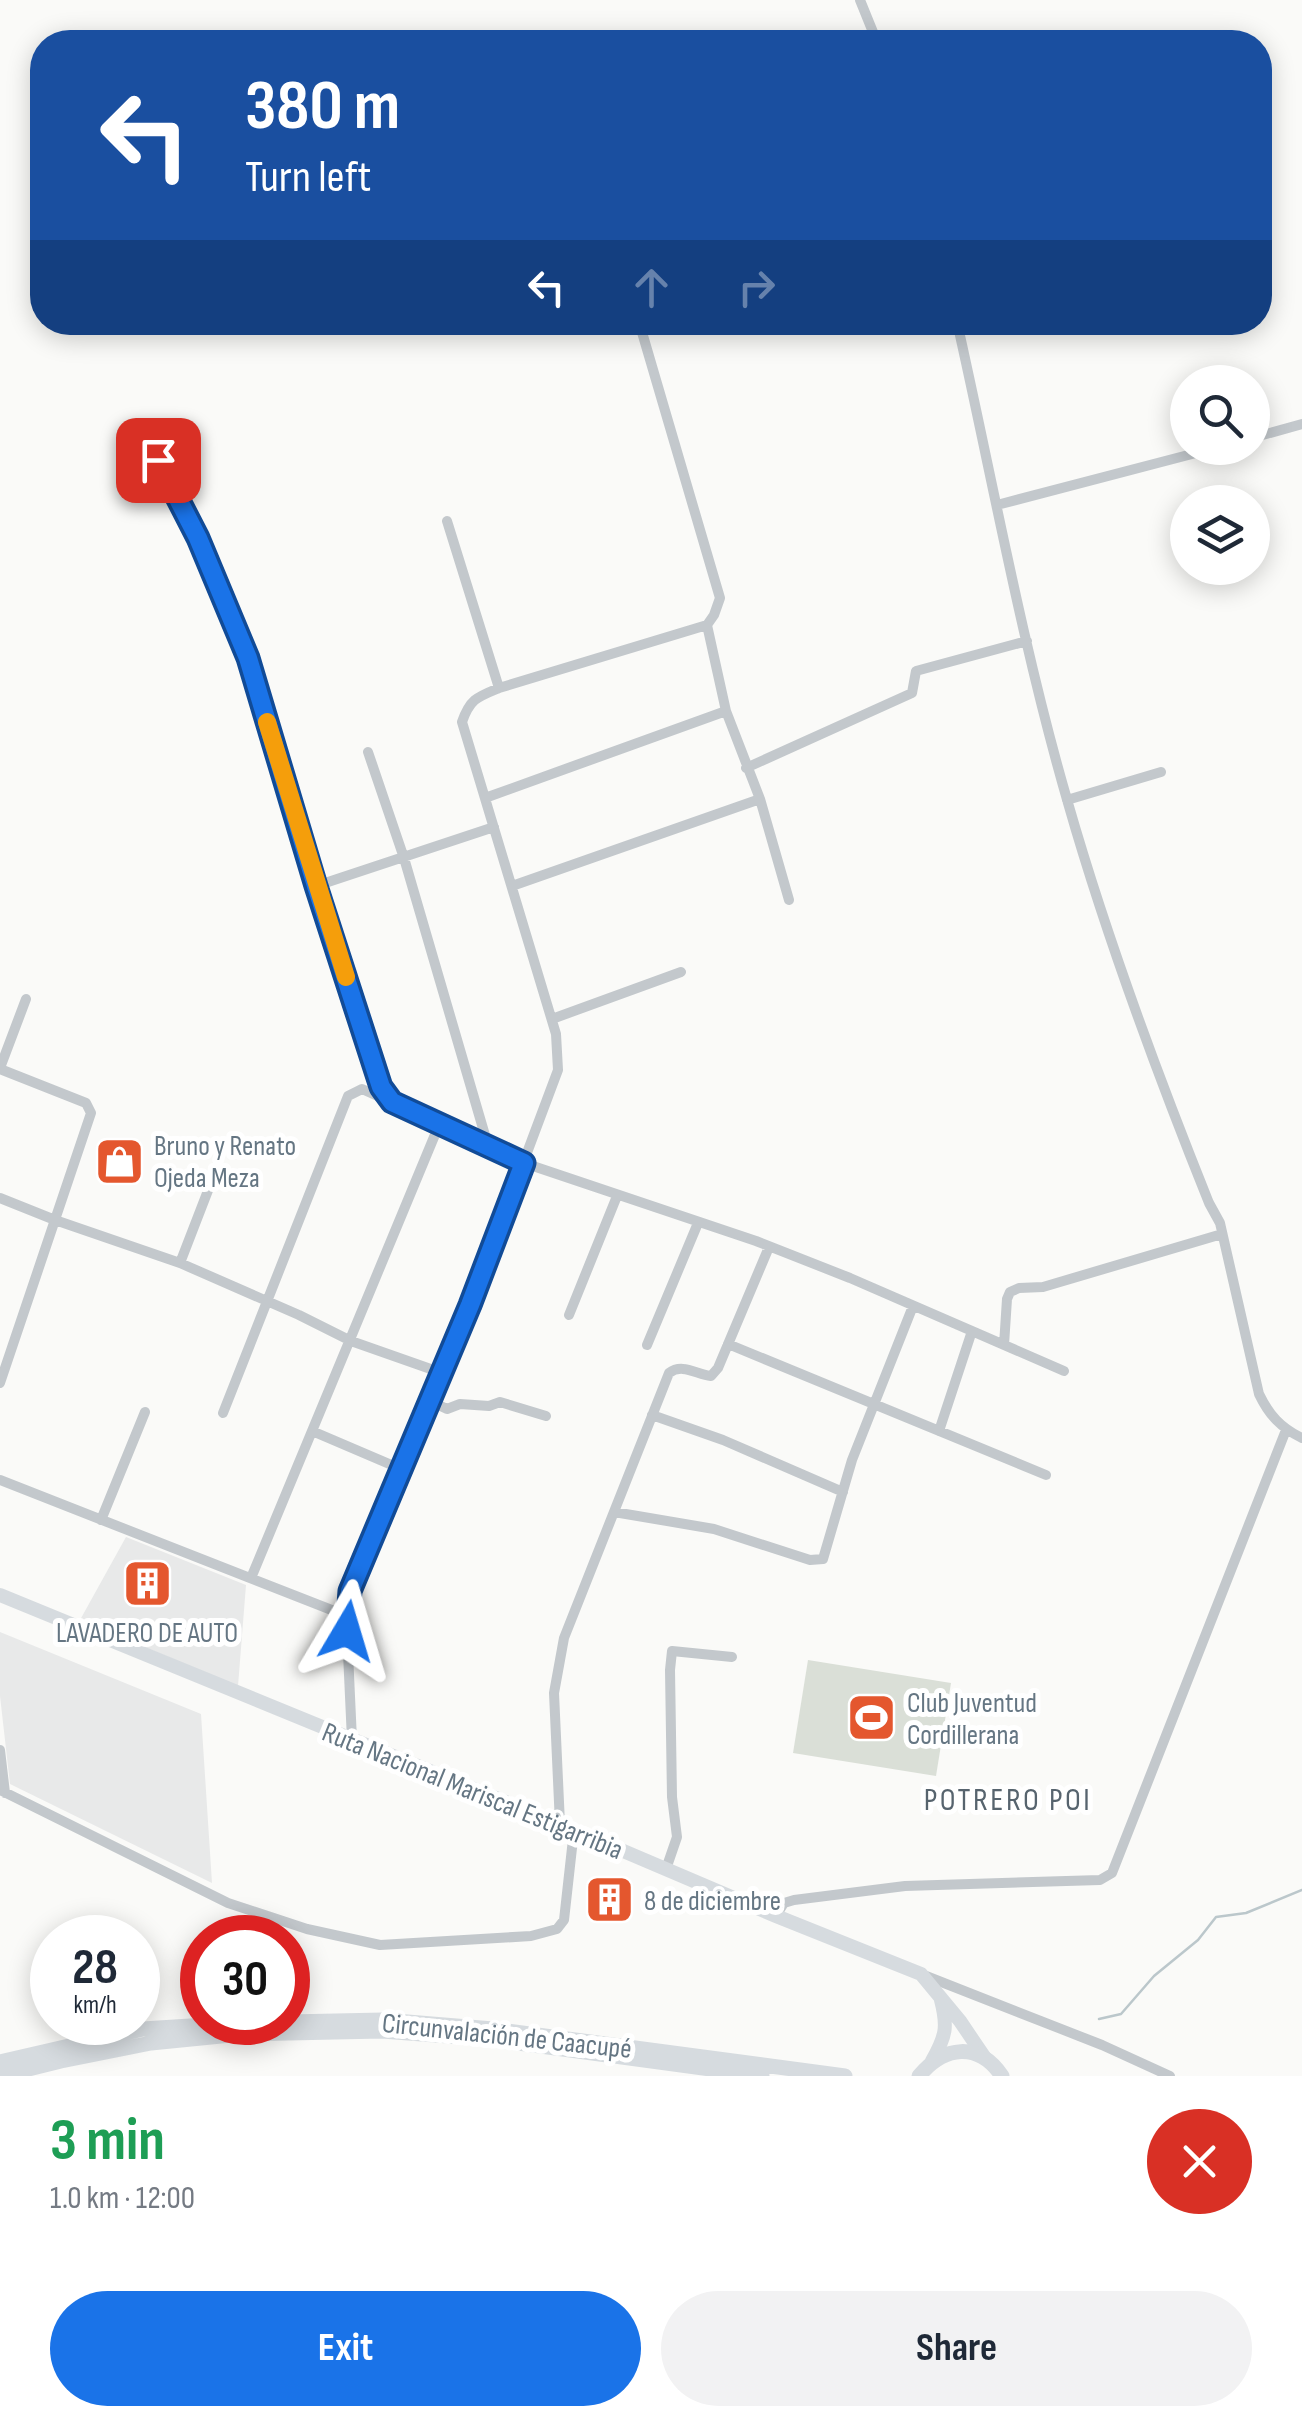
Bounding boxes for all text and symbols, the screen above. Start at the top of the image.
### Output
text: 380 m [245,65,400,149]
icon: left [80,70,210,200]
text: Turn left [245,150,371,205]
icon: left [519,260,574,315]
icon: ahead [624,260,679,315]
icon: right [729,260,784,315]
map controls [1170,365,1270,585]
button: search [1170,365,1270,465]
pin [116,418,201,503]
icon: arrive [131,433,186,488]
button: layers [1170,485,1270,585]
place label: Bruno y Renato Ojeda Meza [154,1130,296,1195]
shop icon: Bruno y Renato Ojeda Meza [93,1135,145,1187]
building icon: LAVADERO DE AUTO [121,1558,173,1610]
position arrow [295,1579,399,1683]
place label: LAVADERO DE AUTO [56,1617,238,1650]
place label: Club Juventud Cordillerana [907,1687,1037,1752]
sports icon: Club Juventud Cordillerana [846,1692,898,1744]
street label: Ruta Nacional Mariscal Estigarribia [317,1716,628,1867]
district label: POTRERO POI [924,1781,1092,1820]
building icon: 8 de diciembre [583,1874,635,1926]
place label: 8 de diciembre [644,1885,781,1918]
speed limit sign: 30 [180,1915,310,2045]
text: 28 [72,1938,118,1998]
text: km/h [73,1990,117,2021]
street label: Circunvalación de Caacupé [380,2007,633,2066]
text: 3 min [50,2105,165,2177]
button: close [1147,2109,1252,2214]
text: 1.0 km · 12:00 [50,2179,195,2218]
button: Exit [50,2291,641,2406]
button: Share [661,2291,1252,2406]

